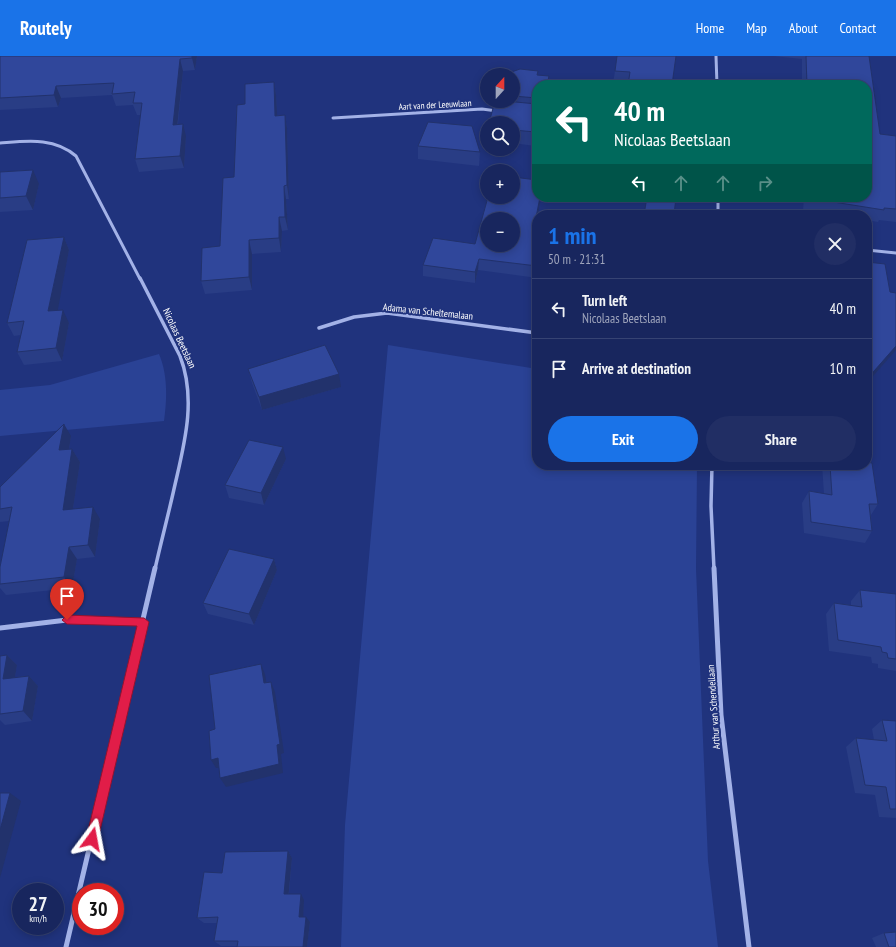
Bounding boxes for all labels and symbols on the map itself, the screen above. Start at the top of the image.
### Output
north arrow [480,68,520,108]
street label: Aart van der Leeuwlaan [398,97,472,112]
street label: Adama van Scheltemalaan [382,300,474,323]
street label: Nicolaas Beetslaan [160,306,199,370]
pin [50,579,84,620]
street label: Arthur van Schendellaan [704,664,723,750]
position arrow [71,818,113,860]
speed limit sign: 30 [72,883,124,935]

